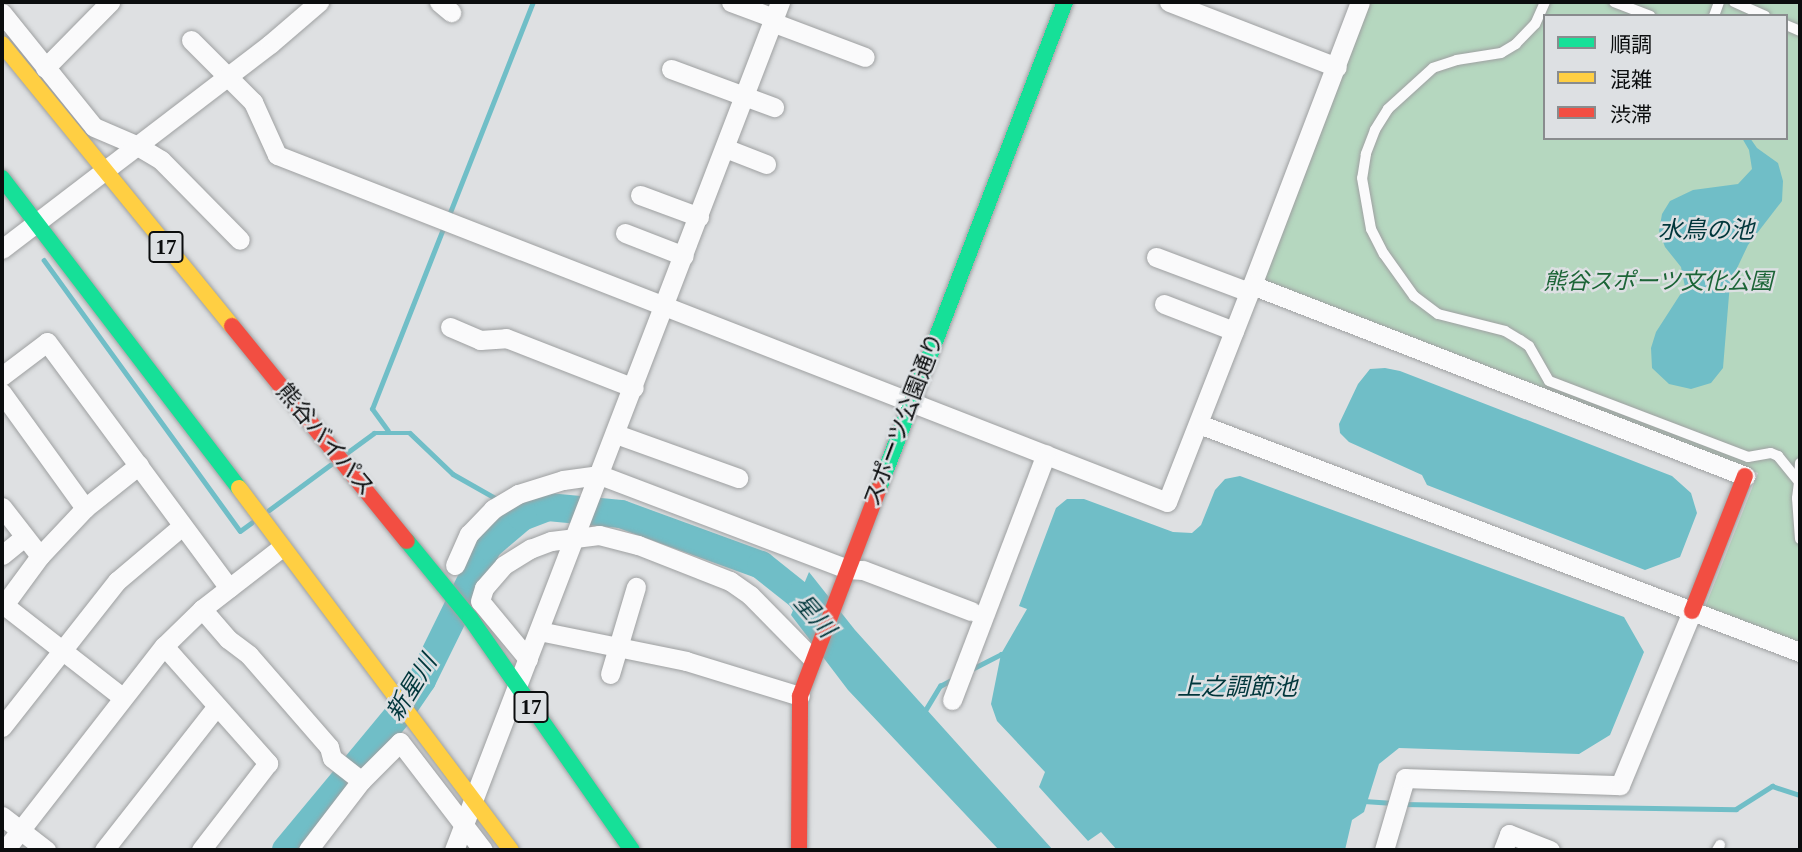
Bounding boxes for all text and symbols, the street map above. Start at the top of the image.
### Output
legend [1543,14,1788,140]
text: 順調 [1610,33,1652,57]
text: 混雑 [1610,68,1652,92]
text: 渋滞 [1610,103,1652,127]
water label: 水鳥の池 [1658,217,1754,245]
road number: 17 [148,230,184,264]
park label: 熊谷スポーツ文化公園 [1543,268,1773,296]
street label: スポーツ公園通り [858,329,950,511]
street label: 熊谷バイパス [270,378,380,502]
water label: 星川 [787,588,841,644]
water label: 新星川 [381,650,443,726]
water label: 上之調節池 [1177,674,1297,702]
road number: 17 [514,690,548,724]

